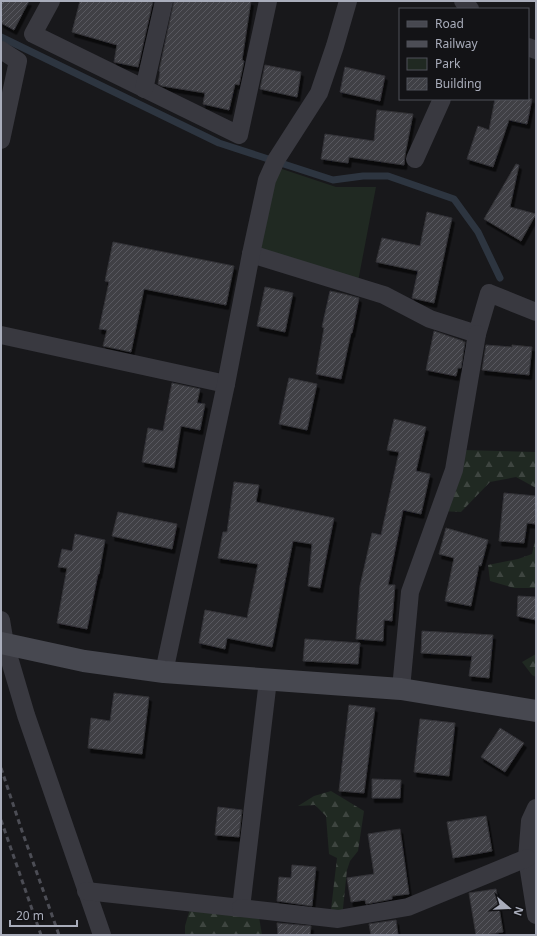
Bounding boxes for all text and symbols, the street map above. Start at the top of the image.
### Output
legend [399,8,529,100]
text: Road [435,15,464,32]
text: Railway [435,35,479,52]
text: Park [435,55,461,72]
text: Building [435,75,482,92]
north arrow [489,888,529,928]
scale bar [10,902,77,928]
text: N [510,905,527,918]
text: 20 m [16,907,44,924]

